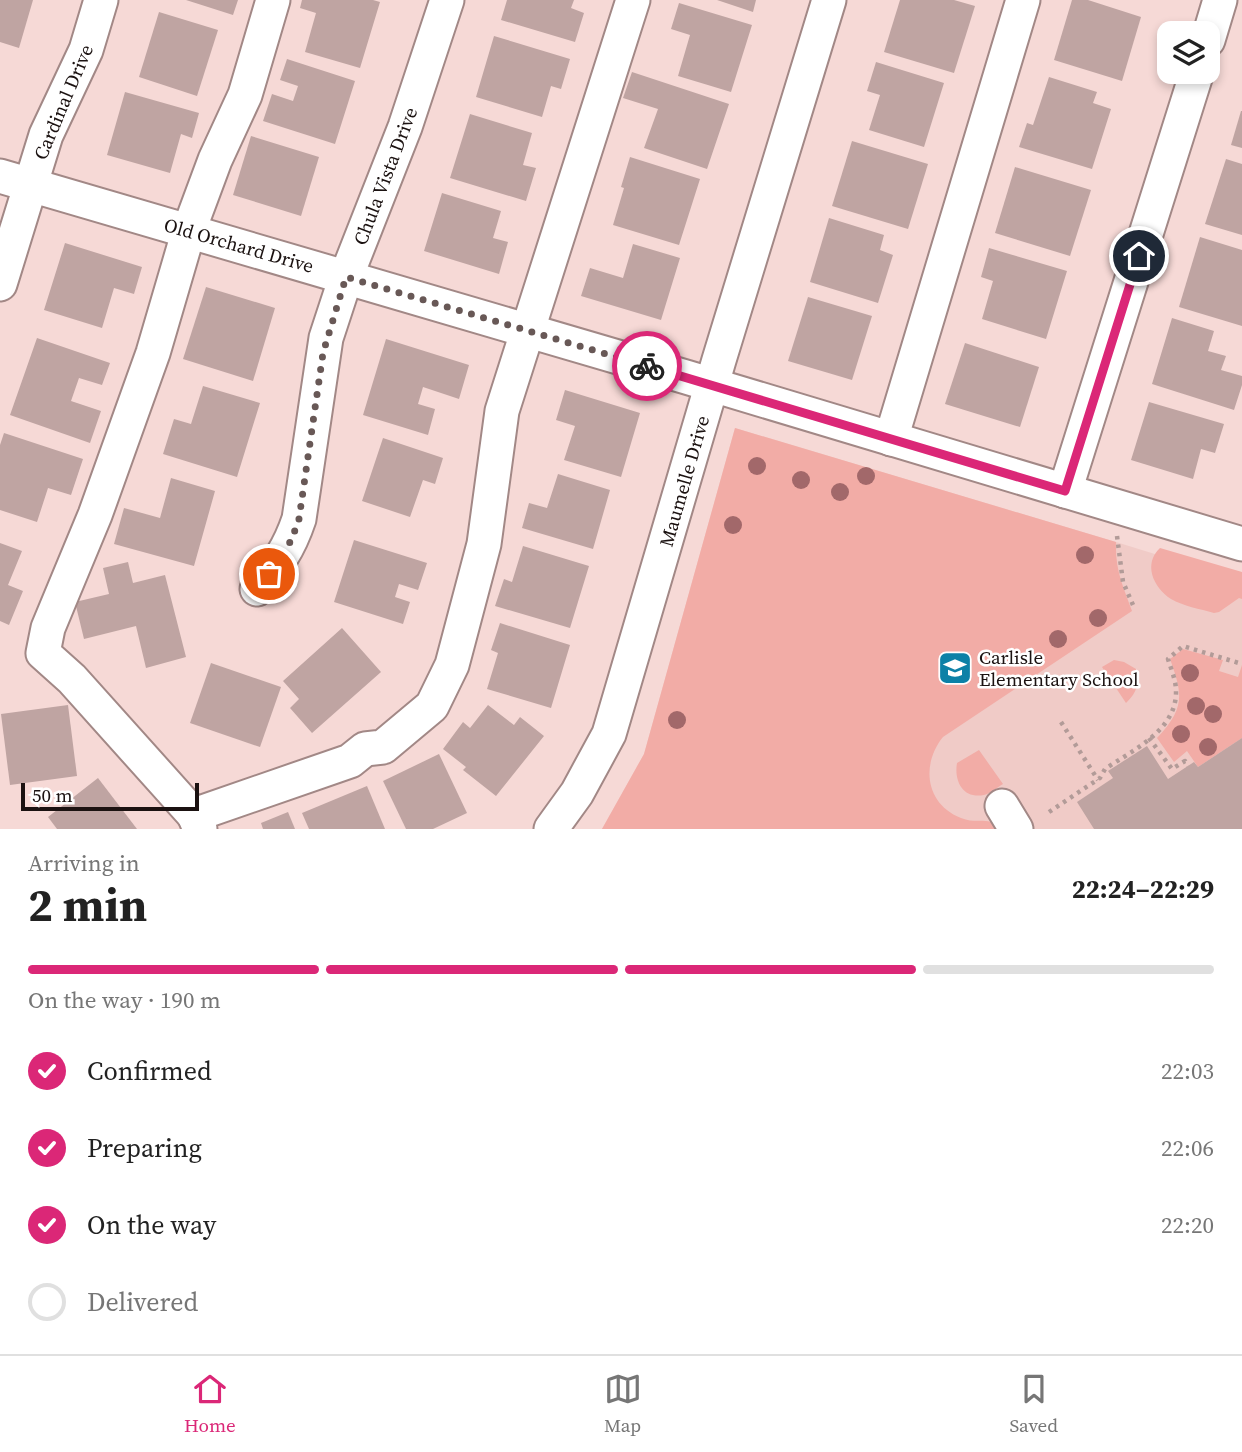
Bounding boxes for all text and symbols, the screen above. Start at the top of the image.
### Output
map controls [1157,21,1220,84]
button: layers [1157,21,1220,84]
street label: Cardinal Drive [27,40,99,164]
street label: Chula Vista Drive [347,103,423,249]
street label: Old Orchard Drive [161,211,317,279]
pin [1109,226,1169,286]
icon: home [1120,237,1158,275]
courier [612,331,682,401]
icon: bike [628,347,666,385]
street label: Maumelle Drive [653,412,715,550]
pin [239,544,299,604]
icon: bag [250,555,288,593]
place label: Carlisle Elementary School [979,644,1139,692]
school or university icon: Carlisle Elementary School [936,649,974,687]
scale bar [21,780,200,812]
text: 50 m [32,782,73,808]
text: Arriving in [28,847,140,879]
text: 22:24–22:29 [1072,871,1214,907]
text: 2 min [28,873,147,936]
text: On the way · 190 m [28,984,221,1016]
icon: check [28,1052,66,1090]
text: Confirmed [87,1053,212,1089]
text: 22:03 [1161,1055,1214,1087]
icon: check [28,1129,66,1167]
text: Preparing [87,1130,202,1166]
text: 22:06 [1161,1132,1214,1164]
icon: check [28,1206,66,1244]
text: On the way [87,1207,216,1243]
text: 22:20 [1161,1209,1214,1241]
text: Delivered [87,1284,198,1320]
tab: Home [184,1370,236,1438]
tab: Map [604,1370,642,1438]
tab: Saved [1009,1370,1058,1438]

